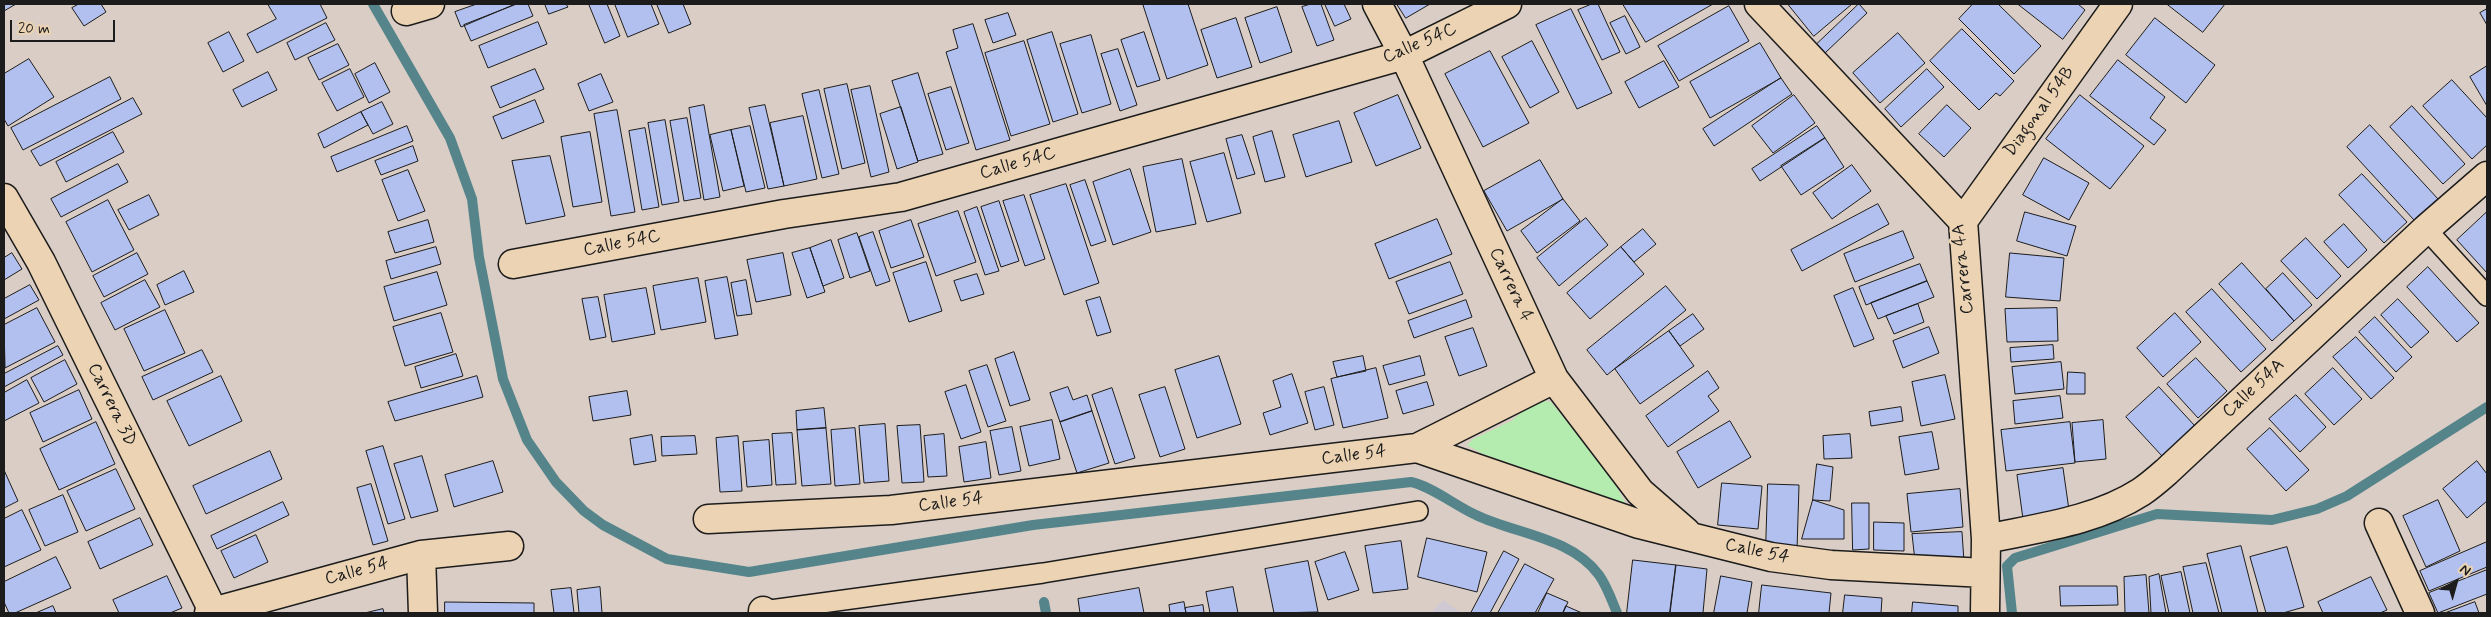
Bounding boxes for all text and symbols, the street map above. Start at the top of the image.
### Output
scale bar [12,10,118,42]
text: 20 m [18,19,50,39]
street label: Calle 54C [1380,19,1460,69]
street label: Diagonal 54B [2000,63,2080,161]
street label: Calle 54C [977,143,1059,185]
street label: Carrera 4A [1949,223,1979,315]
street label: Calle 54C [582,226,662,262]
street label: Carrera 4 [1483,245,1537,325]
street label: Calle 54A [2218,355,2290,423]
street label: Carrera 3D [82,360,140,450]
street label: Calle 54 [1320,441,1388,471]
street label: Calle 54 [917,488,985,518]
street label: Calle 54 [1723,535,1791,569]
street label: Calle 54 [323,553,391,591]
north arrow [2431,557,2481,607]
text: N [2456,560,2474,580]

